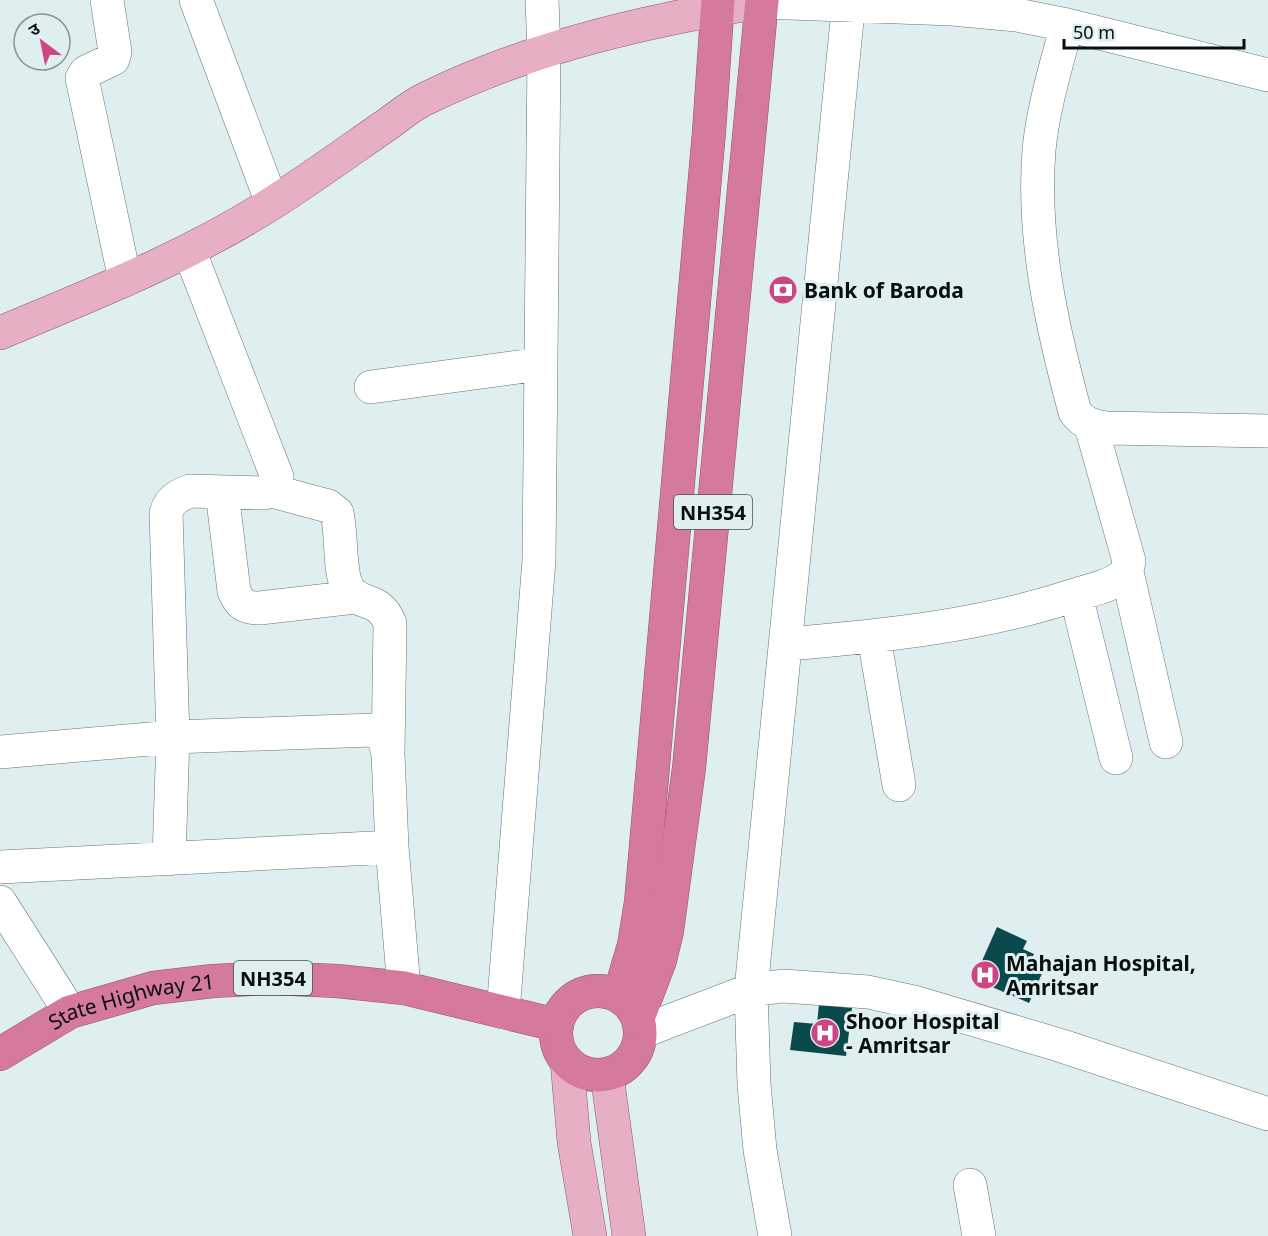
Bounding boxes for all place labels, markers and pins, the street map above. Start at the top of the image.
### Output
bank icon: Bank of Baroda [767,274,799,306]
place label: Bank of Baroda [804,276,964,304]
place label: Mahajan Hospital, Amritsar [1006,949,1196,1001]
hospital icon: Mahajan Hospital, Amritsar [969,959,1001,991]
place label: Shoor Hospital - Amritsar [846,1007,1000,1059]
hospital icon: Shoor Hospital - Amritsar [809,1017,841,1049]

